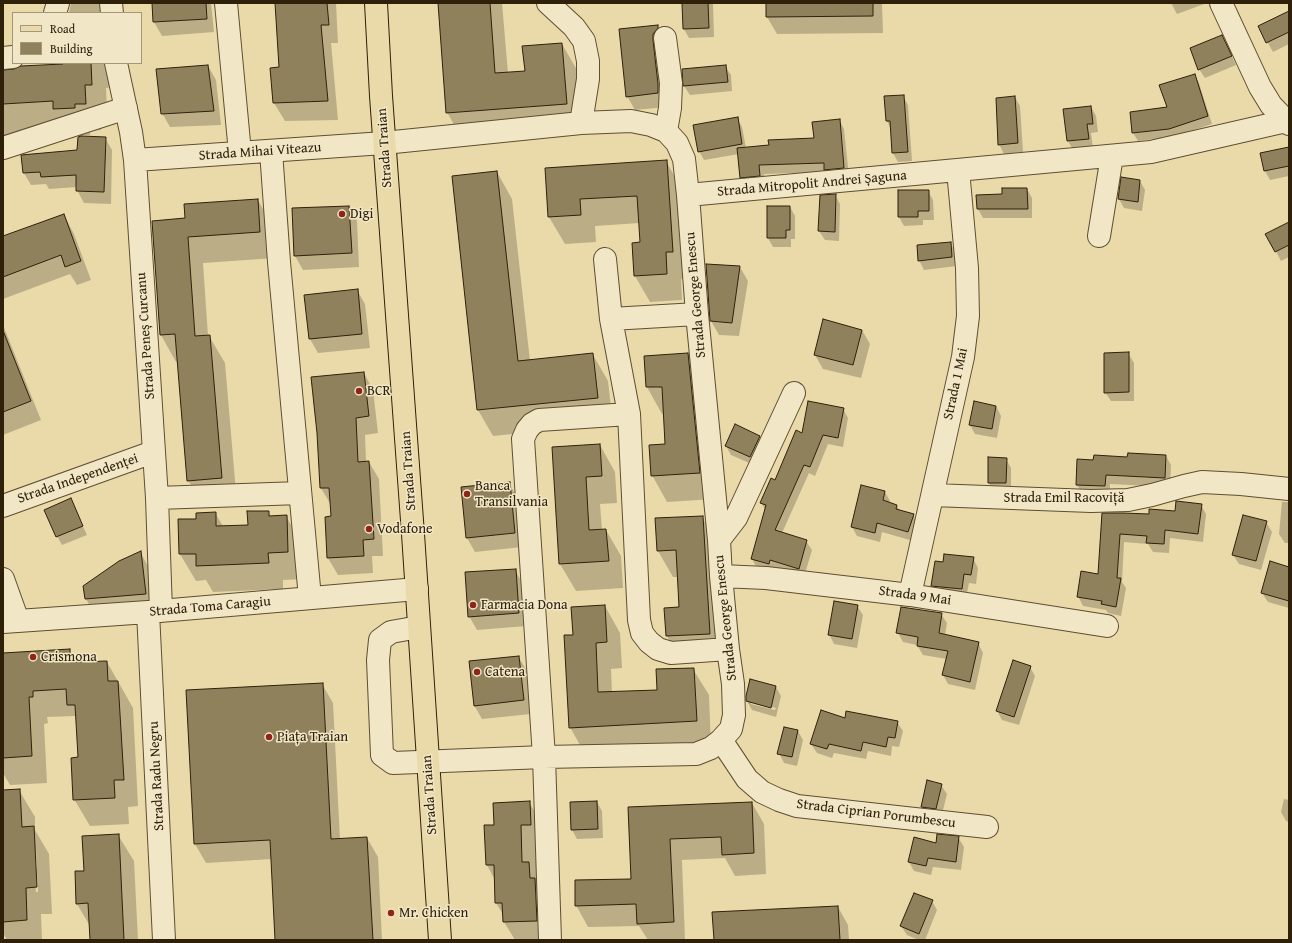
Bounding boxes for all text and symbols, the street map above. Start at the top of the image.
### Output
legend [12,12,142,64]
text: Road [50,20,75,37]
text: Building [50,40,93,57]
street label: Strada Traian [374,108,396,188]
street label: Strada Mihai Viteazu [198,139,322,165]
street label: Strada Mitropolit Andrei Șaguna [716,167,908,201]
place label: Digi [350,206,373,222]
marker: Digi [337,209,347,219]
street label: Strada George Enescu [682,231,710,359]
street label: Strada Peneș Curcanu [133,272,159,400]
street label: Strada 1 Mai [940,347,972,421]
place label: BCR [367,383,391,399]
marker: BCR [354,386,364,396]
street label: Strada Traian [398,431,420,511]
street label: Strada Independenței [15,450,141,508]
place label: Banca Transilvania [475,478,548,510]
marker: Banca Transilvania [462,489,472,499]
street label: Strada Emil Racoviță [1004,490,1124,506]
place label: Vodafone [377,521,433,537]
marker: Vodafone [364,524,374,534]
street label: Strada George Enescu [711,554,741,682]
street label: Strada 9 Mai [878,583,952,609]
street label: Strada Toma Caragiu [149,593,271,621]
place label: Farmacia Dona [481,597,568,613]
marker: Farmacia Dona [468,600,478,610]
place label: Crismona [41,649,97,665]
marker: Crismona [28,652,38,662]
place label: Catena [485,664,525,680]
marker: Catena [472,667,482,677]
street label: Strada Radu Negru [146,721,168,831]
place label: Piața Traian [277,729,348,745]
marker: Piața Traian [264,732,274,742]
street label: Strada Traian [419,755,441,835]
street label: Strada Ciprian Porumbescu [795,796,957,832]
place label: Mr. Chicken [399,905,468,921]
marker: Mr. Chicken [386,908,396,918]

